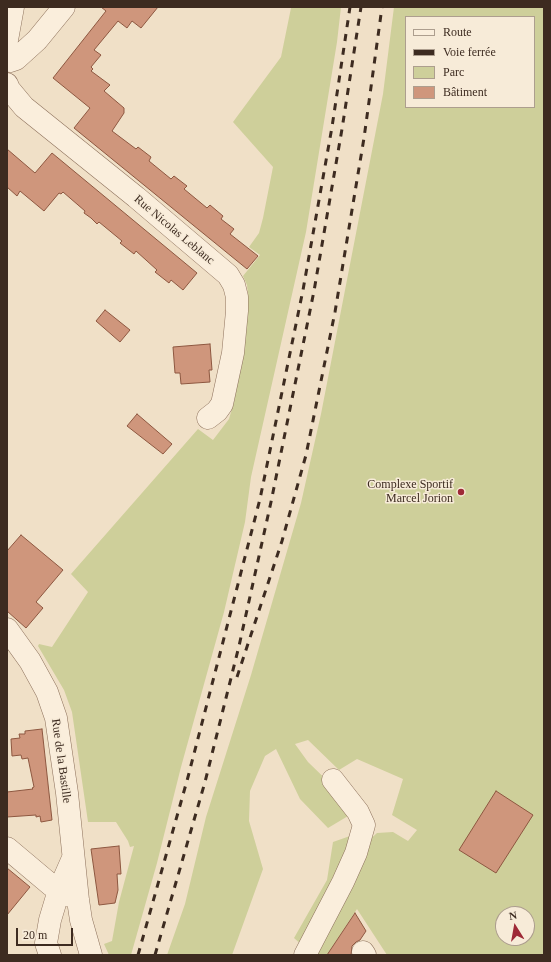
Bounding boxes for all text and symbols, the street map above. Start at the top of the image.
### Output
legend [405,16,535,108]
text: Route [443,25,472,39]
text: Voie ferrée [443,45,496,59]
text: Parc [443,65,464,79]
text: Bâtiment [443,85,487,99]
street label: Rue Nicolas Leblanc [131,192,217,268]
place label: Complexe Sportif Marcel Jorion [367,478,453,506]
marker: Complexe Sportif Marcel Jorion [456,487,466,497]
street label: Rue de la Bastille [48,718,74,804]
north arrow [495,906,535,946]
text: N [508,909,518,922]
scale bar [18,920,75,946]
text: 20 m [23,928,47,942]

